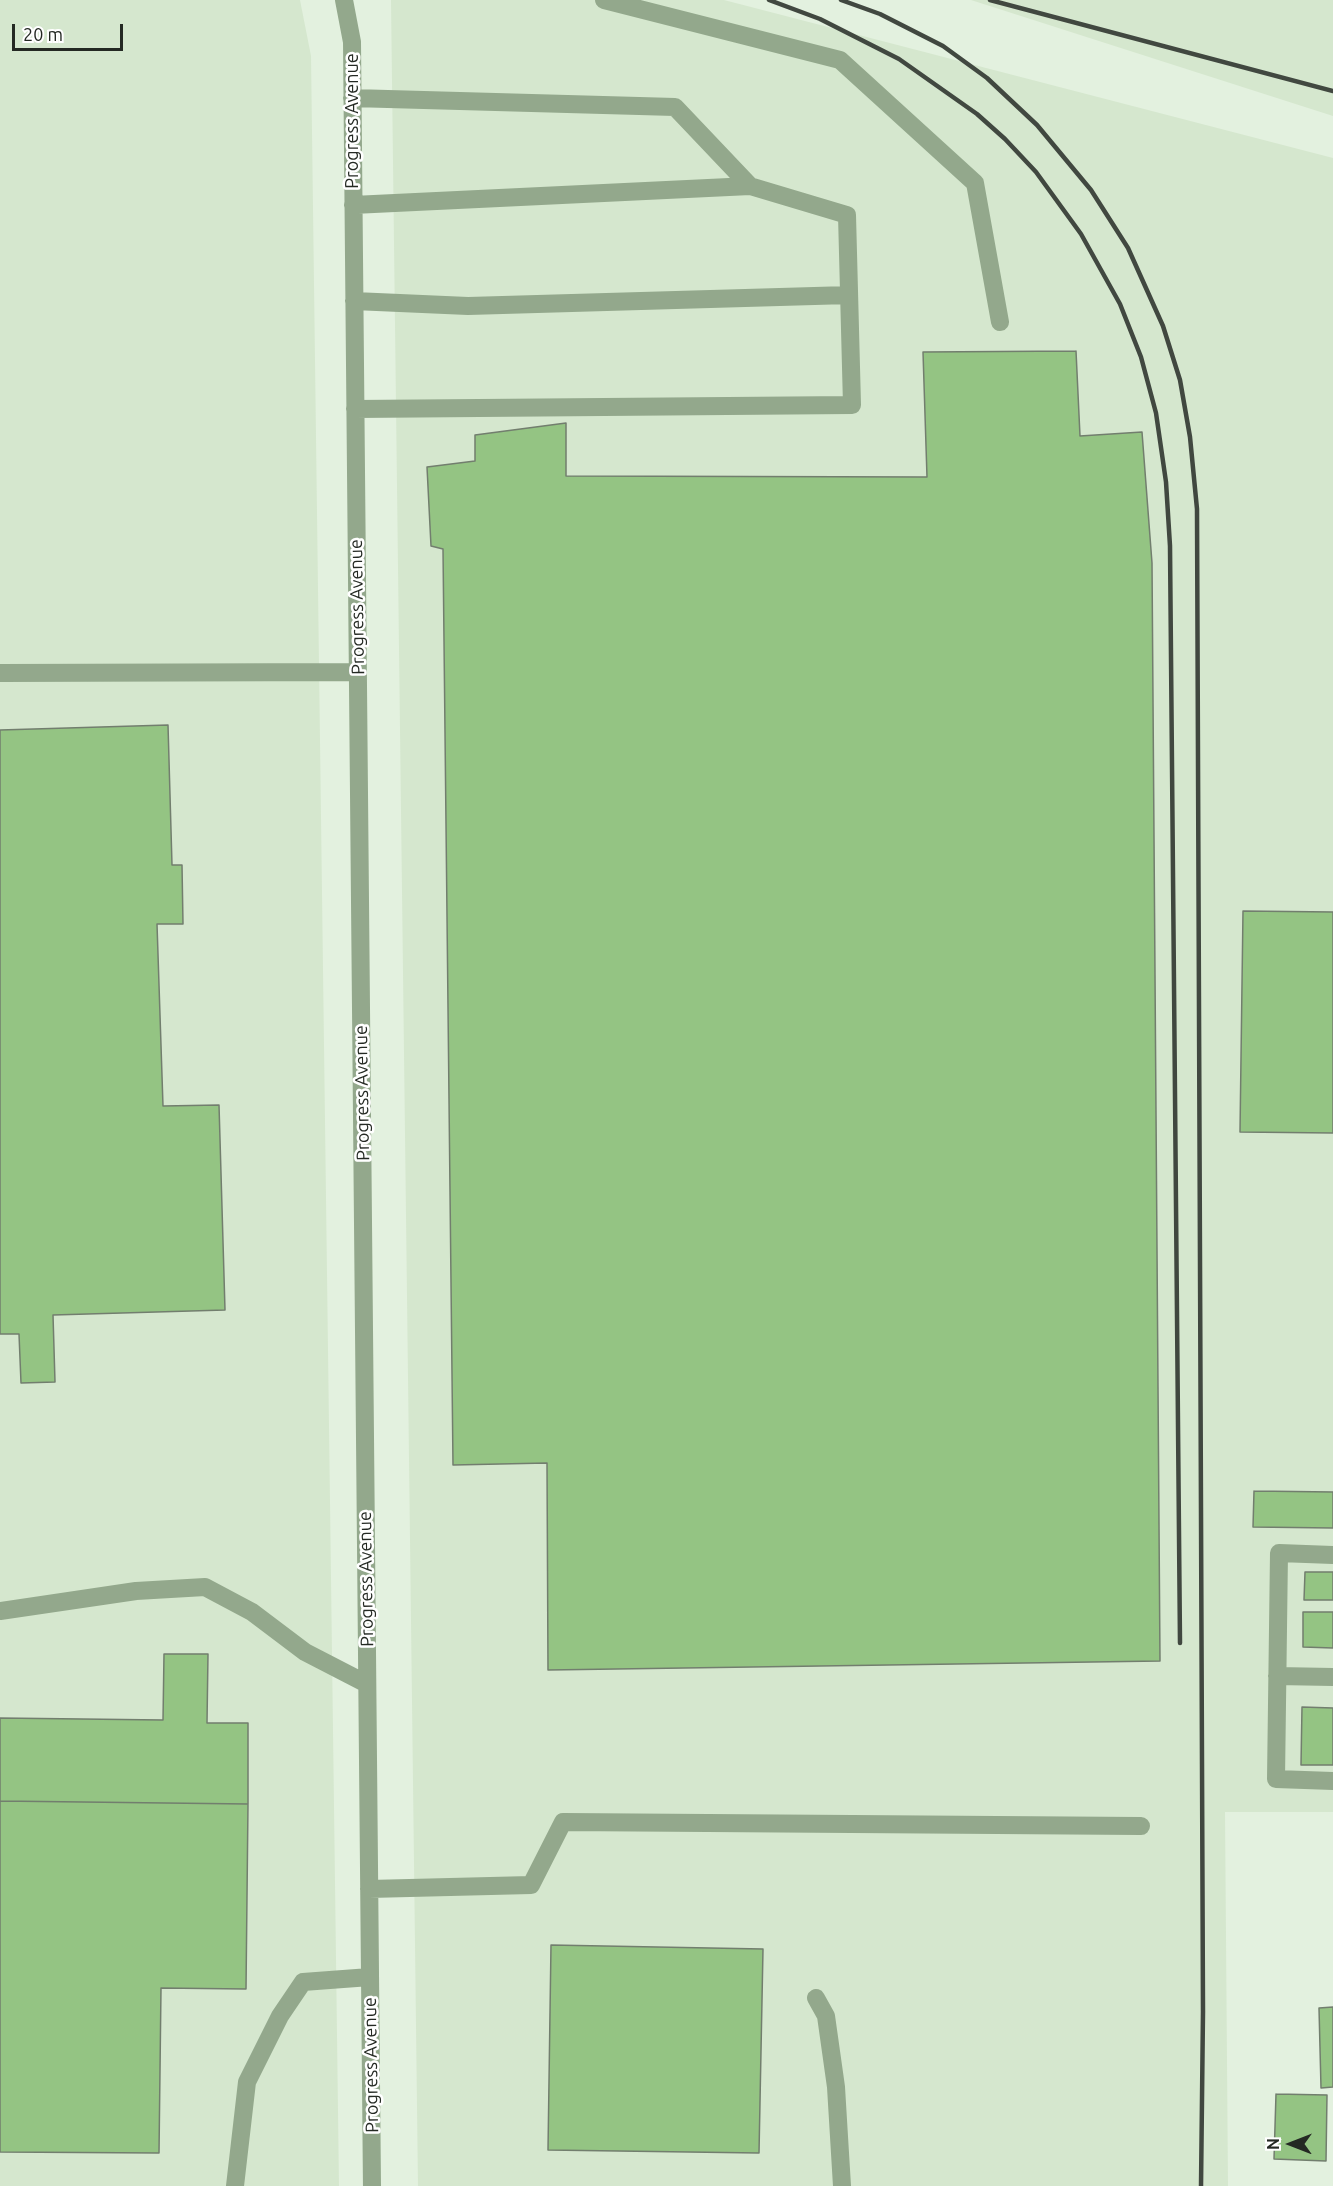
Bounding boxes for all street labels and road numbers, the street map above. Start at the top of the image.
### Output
street label: Progress Avenue [341,53,363,189]
street label: Progress Avenue [345,539,369,675]
street label: Progress Avenue [350,1025,374,1161]
street label: Progress Avenue [354,1511,378,1647]
street label: Progress Avenue [359,1997,383,2133]

